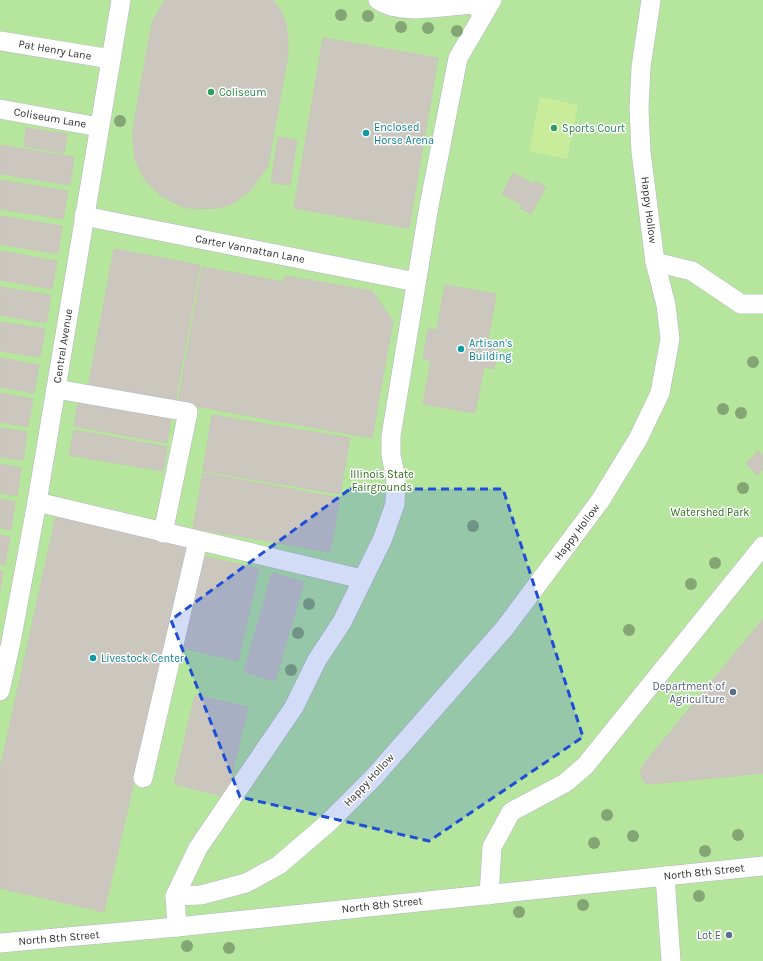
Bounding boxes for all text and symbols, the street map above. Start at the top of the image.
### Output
street label: Pat Henry Lane [18,37,93,63]
place label: Coliseum [219,86,267,99]
marker: Coliseum [206,87,216,97]
street label: Coliseum Lane [13,105,88,131]
place label: Enclosed Horse Arena [374,121,434,147]
place label: Sports Court [562,122,625,135]
marker: Sports Court [549,123,559,133]
marker: Enclosed Horse Arena [361,128,371,138]
street label: Happy Hollow [638,176,660,244]
street label: Carter Vannattan Lane [194,232,306,266]
street label: Central Avenue [51,308,75,384]
place label: Artisan's Building [469,337,513,363]
marker: Artisan's Building [456,344,466,354]
park label: Illinois State Fairgrounds [350,468,414,494]
street label: Happy Hollow [551,501,603,563]
park label: Watershed Park [671,506,749,519]
place label: Livestock Center [101,652,184,665]
marker: Livestock Center [88,653,98,663]
place label: Department of Agriculture [652,680,725,706]
marker: Department of Agriculture [728,687,738,697]
street label: Happy Hollow [341,751,397,809]
street label: North 8th Street [663,861,745,883]
street label: North 8th Street [341,894,423,916]
street label: North 8th Street [18,928,100,948]
place label: Lot E [697,929,721,942]
marker: Lot E [724,930,734,940]

